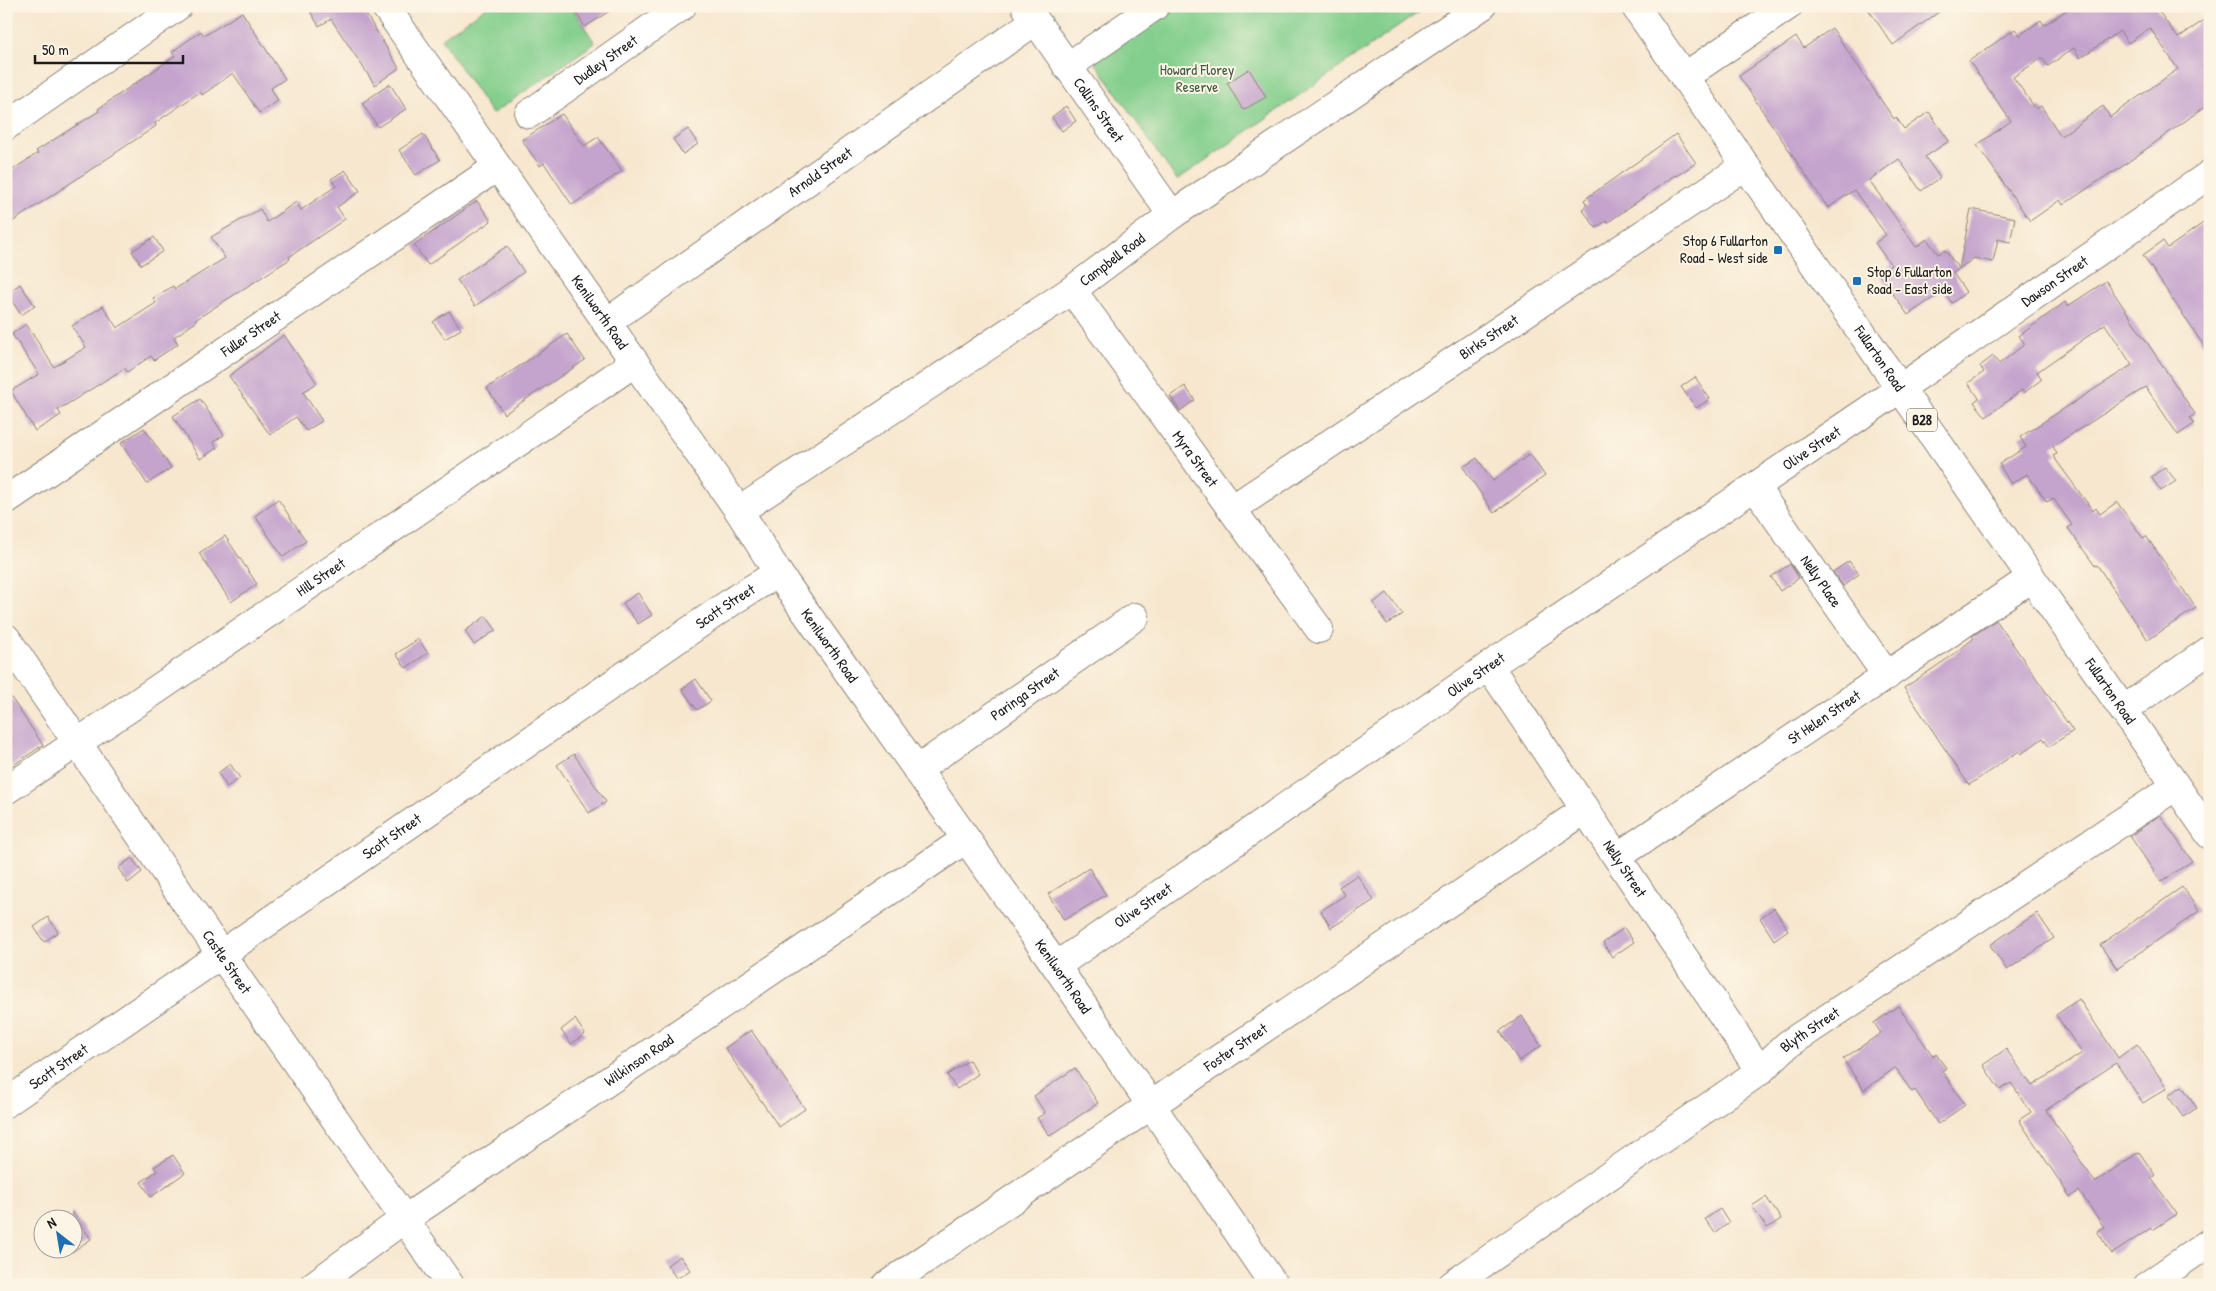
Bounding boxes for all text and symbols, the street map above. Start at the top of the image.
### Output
street label: Dudley Street [569,29,642,89]
scale bar [35,32,182,64]
text: 50 m [42,39,69,60]
park label: Howard Florey Reserve [1160,59,1234,97]
street label: Collins Street [1069,73,1129,147]
street label: Arnold Street [784,141,857,202]
street label: Campbell Road [1075,228,1149,291]
place label: Stop 6 Fullarton Road - West side [1680,230,1768,268]
marker: Stop 6 Fullarton Road - West side [1772,244,1784,256]
street label: Dawson Street [2017,250,2093,311]
place label: Stop 6 Fullarton Road - East side [1867,261,1952,299]
street label: Kenilworth Road [567,271,634,353]
marker: Stop 6 Fullarton Road - East side [1851,275,1863,287]
street label: Fuller Street [216,305,286,362]
street label: Birks Street [1455,309,1523,364]
street label: Fullarton Road [1849,320,1910,395]
road number: B28 [1907,408,1937,432]
street label: Olive Street [1778,420,1845,475]
street label: Myra Street [1168,426,1224,492]
street label: Nelly Place [1796,551,1847,611]
street label: Hill Street [292,552,350,601]
street label: Scott Street [691,578,759,634]
street label: Kenilworth Road [796,604,863,687]
street label: Olive Street [1443,647,1510,702]
street label: Fullarton Road [2080,653,2141,728]
street label: Paringa Street [986,662,1064,725]
street label: St Helen Street [1783,684,1865,749]
street label: Scott Street [358,808,426,864]
street label: Nelly Street [1598,836,1652,902]
street label: Olive Street [1110,877,1177,933]
street label: Castle Street [198,926,257,999]
street label: Kenilworth Road [1030,935,1097,1018]
street label: Blyth Street [1775,1001,1844,1057]
street label: Foster Street [1199,1017,1272,1077]
street label: Wilkinson Road [600,1029,678,1091]
street label: Scott Street [25,1038,93,1094]
north arrow [32,1208,82,1258]
text: N [43,1212,60,1232]

